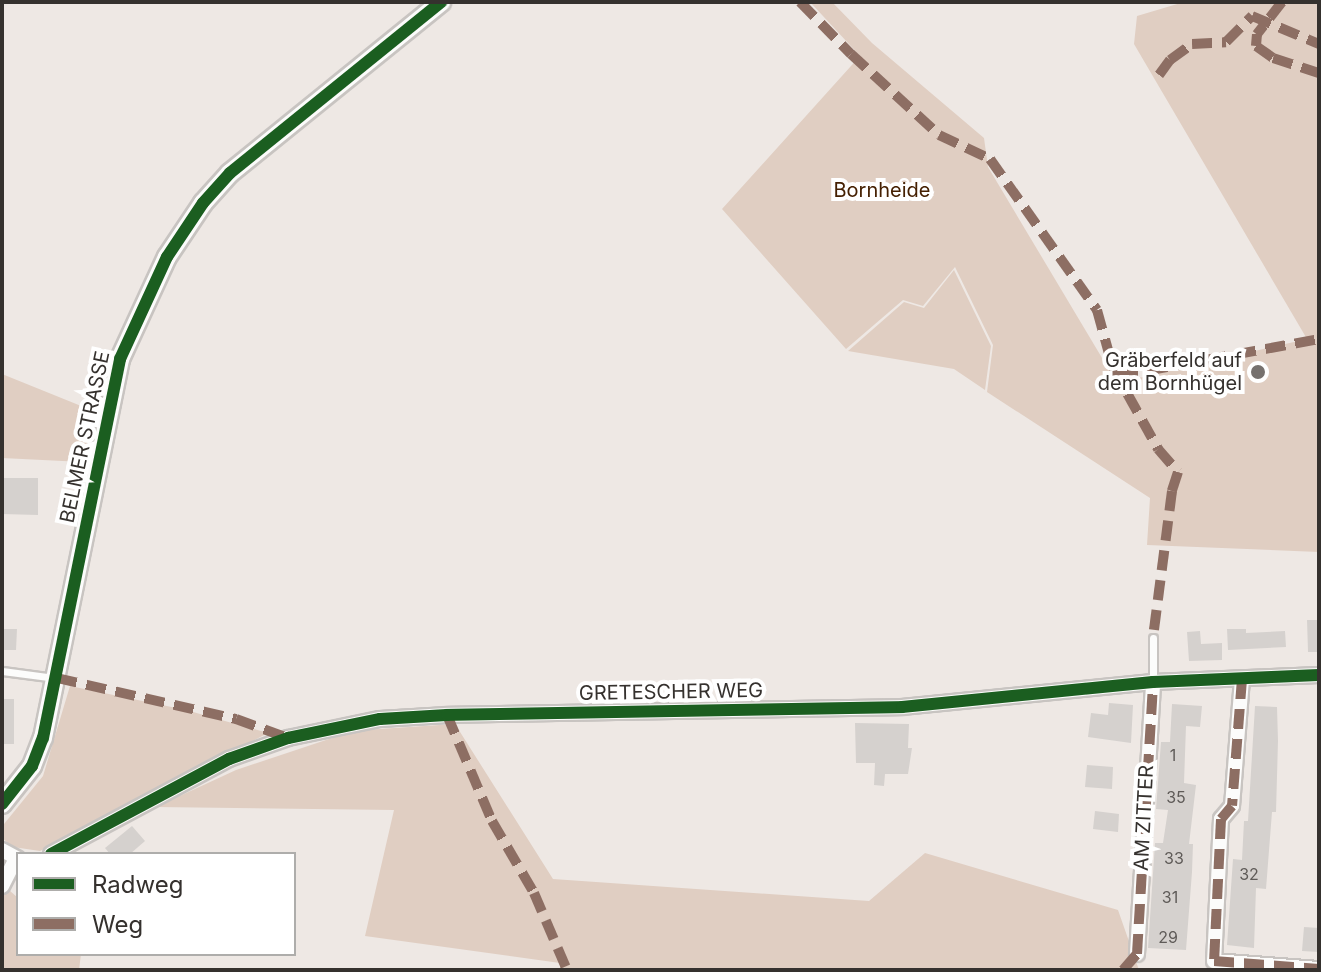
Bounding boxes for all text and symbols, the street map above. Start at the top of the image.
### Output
park label: Bornheide [834,178,930,202]
place label: Gräberfeld auf dem Bornhügel [1098,348,1242,395]
street label: BELMER STRASSE [55,349,115,525]
marker: Gräberfeld auf dem Bornhügel [1249,363,1267,381]
street label: GRETESCHER WEG [579,678,763,706]
house number: 1 [1170,745,1176,765]
street label: AM ZITTER [1129,764,1159,872]
house number: 35 [1166,787,1186,807]
house number: 33 [1164,848,1184,868]
legend [16,852,296,956]
house number: 32 [1239,864,1259,884]
text: Radweg [92,870,183,899]
house number: 31 [1162,887,1178,907]
text: Weg [92,910,143,939]
house number: 29 [1158,927,1178,947]

